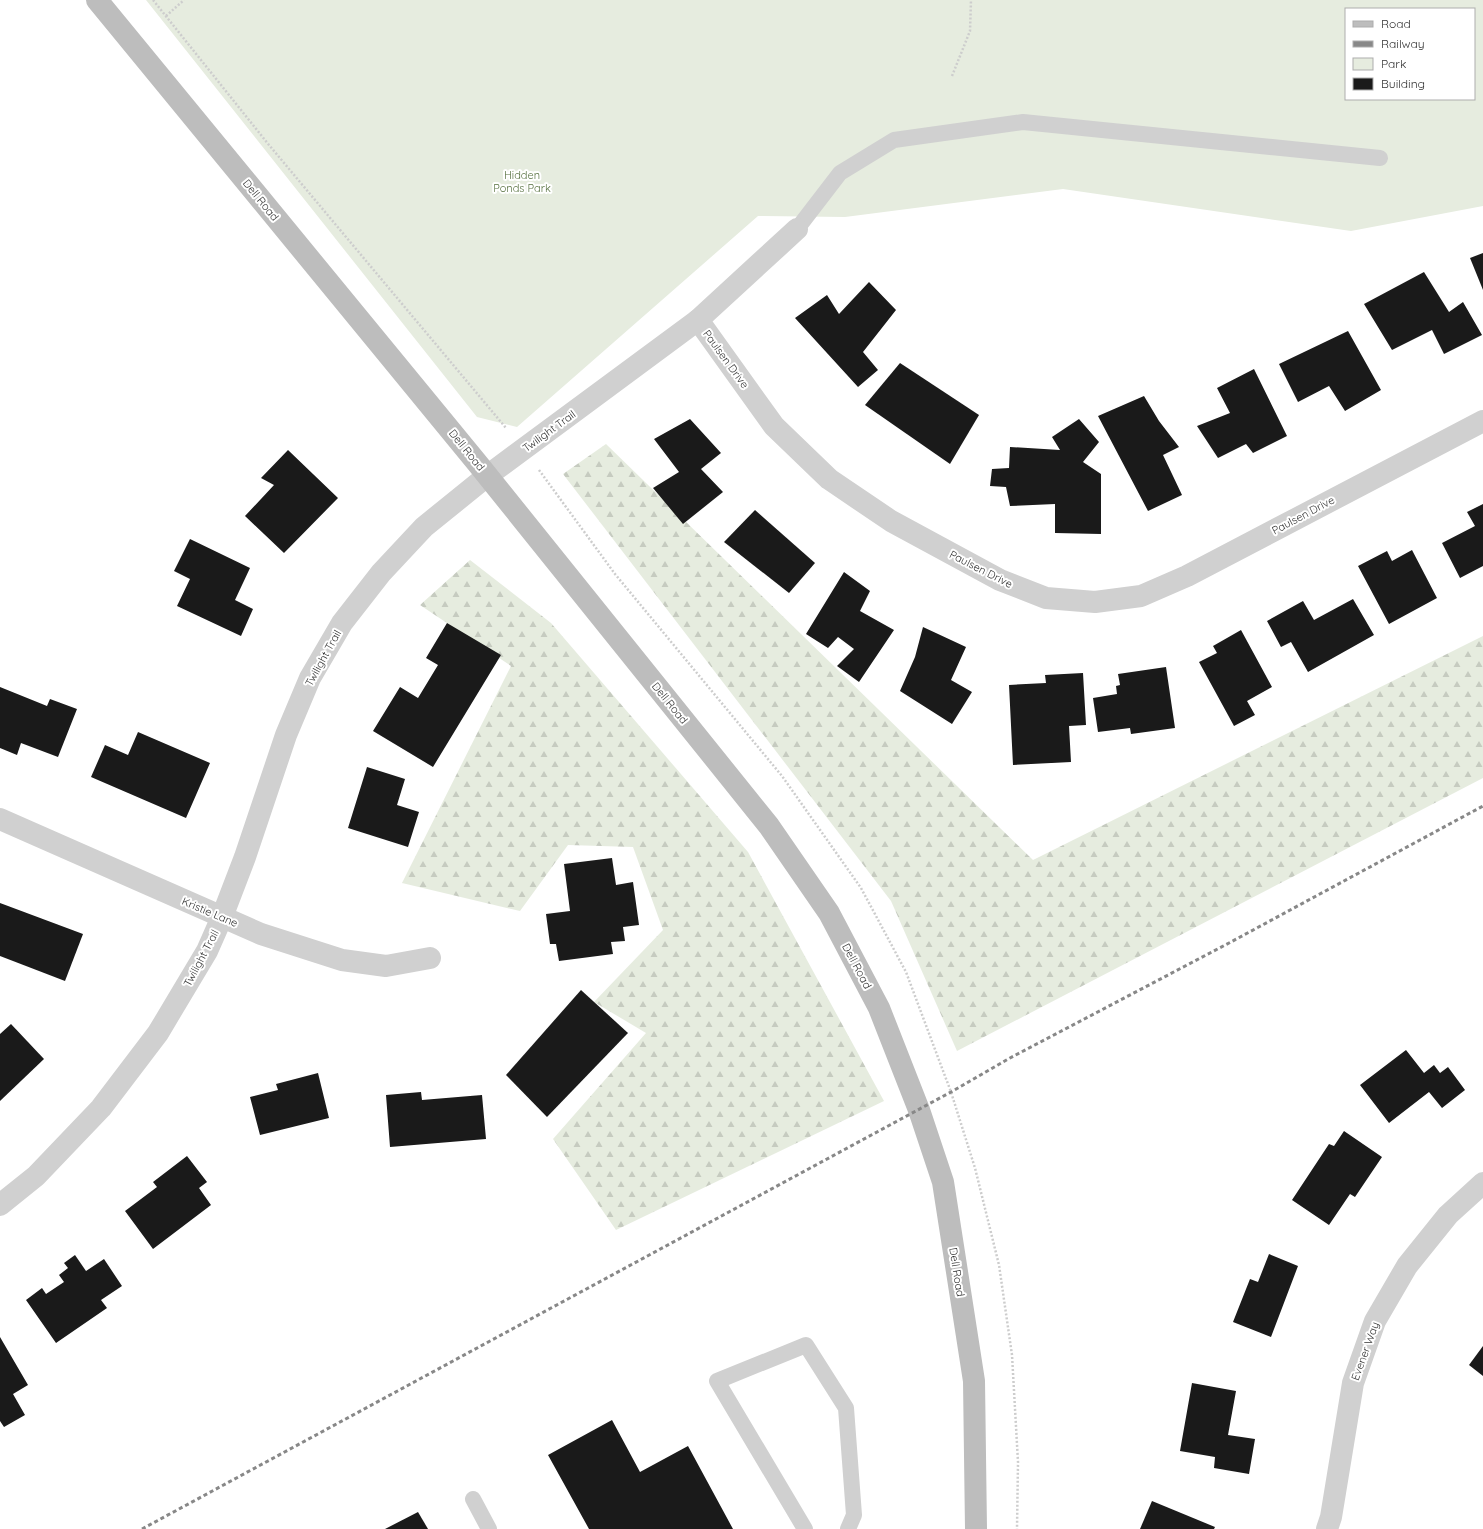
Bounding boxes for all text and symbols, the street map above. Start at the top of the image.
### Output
legend [1345,8,1475,100]
text: Road [1381,16,1411,31]
text: Railway [1381,36,1425,51]
text: Park [1381,56,1406,71]
text: Building [1381,76,1425,91]
park label: Hidden Ponds Park [493,168,551,195]
street label: Dell Road [240,176,282,224]
street label: Paulsen Drive [700,327,752,391]
street label: Twilight Trail [520,407,578,455]
street label: Dell Road [446,426,488,474]
street label: Paulsen Drive [1269,493,1337,537]
street label: Paulsen Drive [947,547,1015,591]
street label: Twilight Trail [302,627,344,689]
street label: Dell Road [649,679,691,727]
street label: Kristie Lane [180,894,240,930]
street label: Twilight Trail [180,927,222,989]
street label: Dell Road [839,941,875,991]
street label: Dell Road [946,1246,968,1298]
street label: Evener Way [1348,1320,1382,1382]

